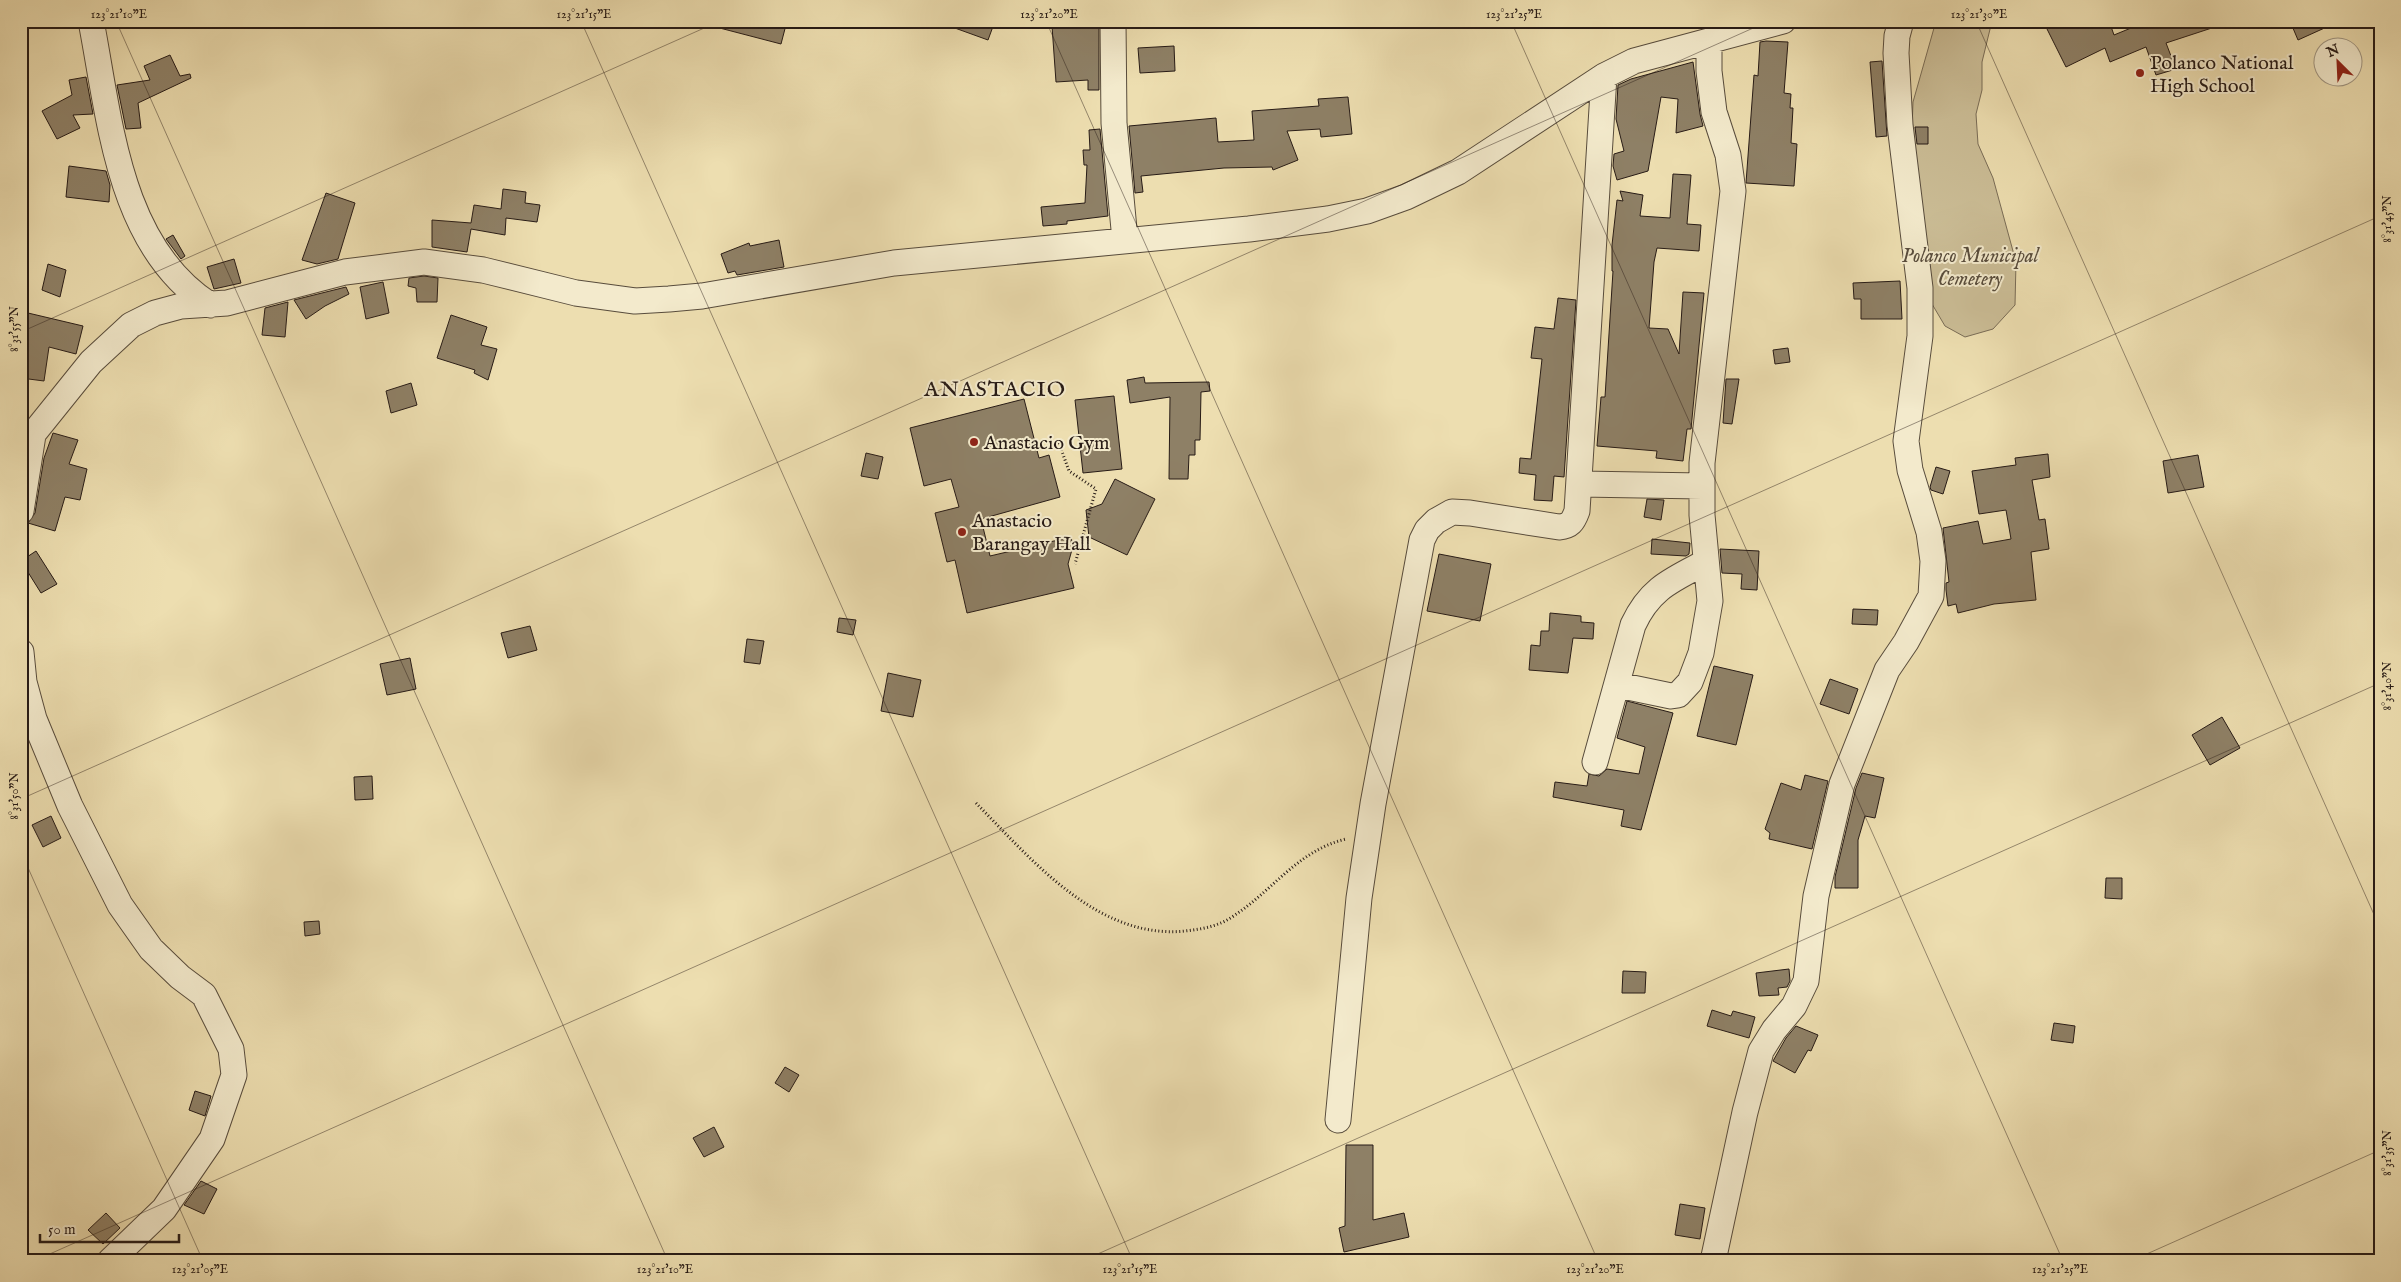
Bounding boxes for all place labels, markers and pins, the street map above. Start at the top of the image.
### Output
place label: Polanco National High School [2150,51,2294,99]
marker: Polanco National High School [2134,67,2146,79]
place label: Anastacio Gym [983,431,1110,456]
marker: Anastacio Gym [968,436,980,448]
place label: Anastacio Barangay Hall [971,509,1091,557]
marker: Anastacio Barangay Hall [956,526,968,538]

